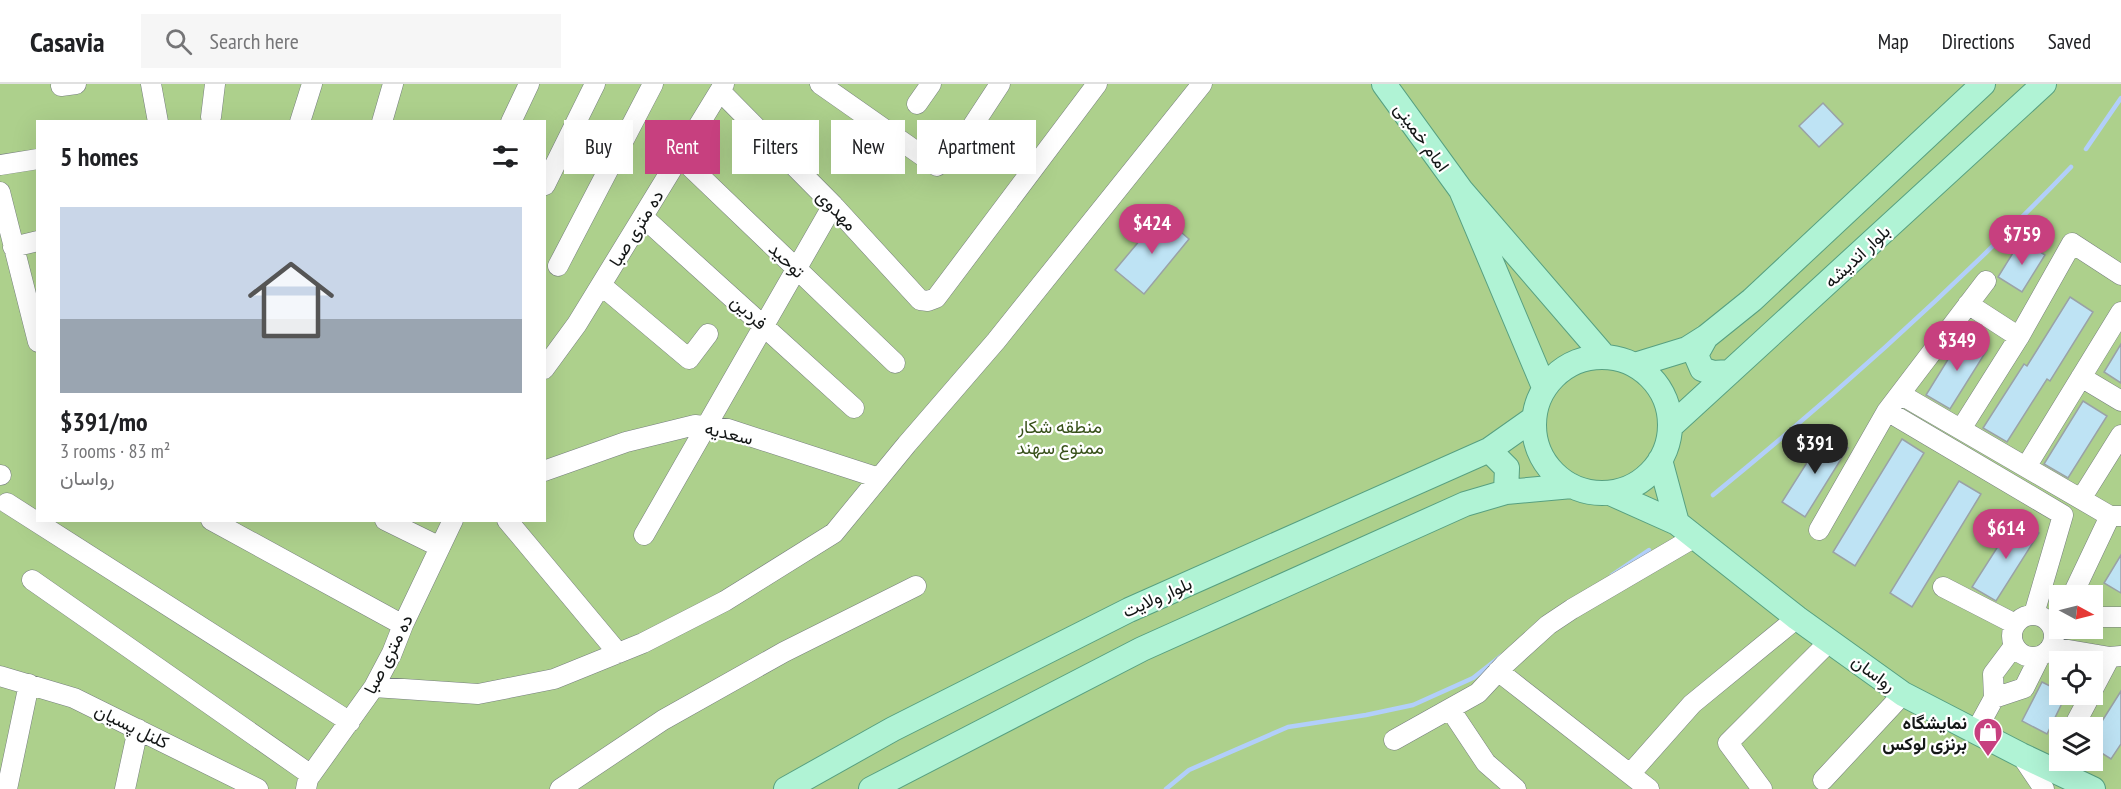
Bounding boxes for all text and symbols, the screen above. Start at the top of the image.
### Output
search box [141,14,561,68]
text: Casavia [30,23,105,60]
icon: search [162,25,195,58]
text: Search here [210,27,299,55]
text: Map [1878,28,1909,55]
text: Directions [1942,28,2015,55]
text: Saved [2048,28,2091,55]
street label: امام خمینی [1388,98,1455,177]
chip: Buy [564,120,633,174]
chip: Rent [645,120,720,174]
chip: Filters [732,120,819,174]
chip: New [831,120,905,174]
chip: Apartment [917,120,1036,174]
text: 5 homes [60,140,138,173]
icon: filters [489,140,522,173]
street label: مهدوی [812,184,862,236]
street label: ده متری صبا [603,185,669,271]
pin: $424 [1116,204,1188,255]
text: $424 [1133,210,1171,236]
pin: $759 [1986,215,2058,266]
street label: بلوار اندیشه [1819,220,1895,292]
text: $759 [2003,221,2041,247]
street label: توحید [764,237,810,283]
icon: home [237,246,345,354]
street label: فردین [726,290,772,334]
pin: $349 [1921,321,1993,372]
text: $349 [1938,327,1976,353]
text: $391/mo [60,405,148,438]
park label: منطقه شکار ممنوع سهند [1016,415,1104,460]
street label: سعدیه [703,416,755,450]
pin: $391 [1779,424,1851,475]
text: $391 [1796,430,1834,456]
text: 3 rooms · 83 m² [60,438,170,464]
text: رواسان [60,465,115,491]
pin: $614 [1970,509,2042,560]
text: $614 [1987,515,2025,541]
street label: بلوار ولایت [1119,571,1195,623]
north arrow [2049,585,2103,639]
map controls [2049,585,2103,771]
street label: ده متری صبا [358,610,418,698]
street label: رواسان [1847,649,1901,697]
button: locate [2049,651,2103,705]
street label: کلنل پسیان [91,698,173,755]
place label: نمایشگاه برنزی لوکس [1882,711,1967,755]
shop icon: نمایشگاه برنزی لوکس [1972,716,2004,758]
button: layers [2049,717,2103,771]

